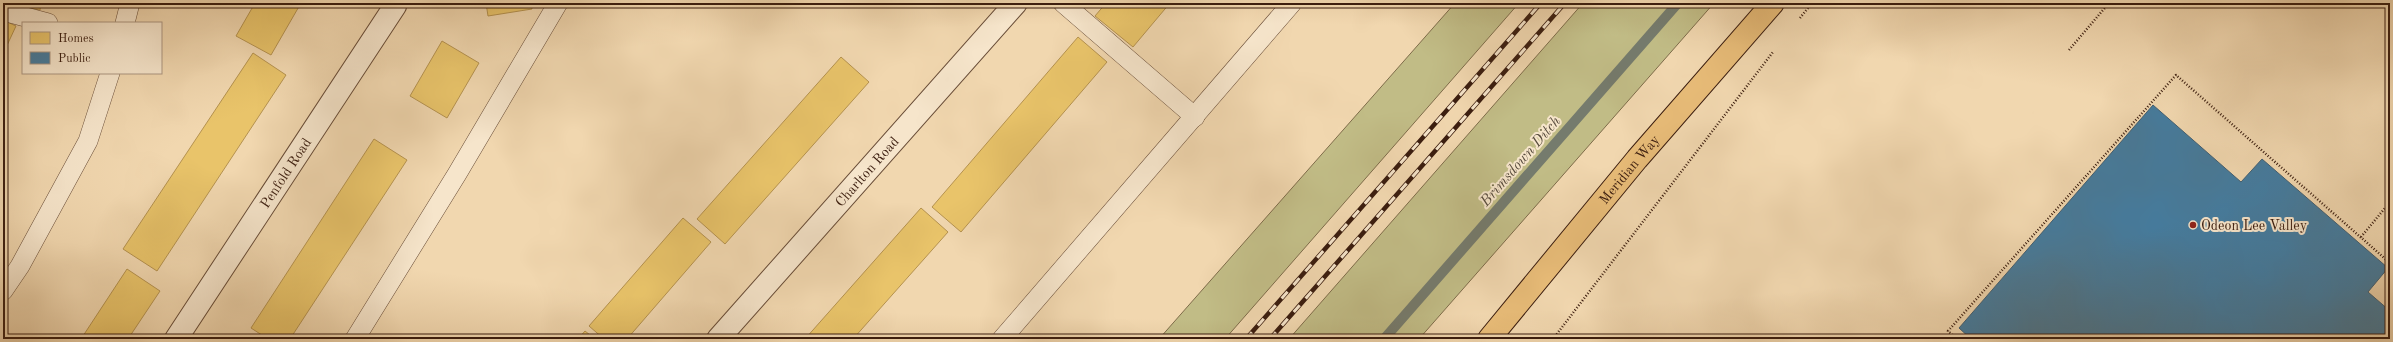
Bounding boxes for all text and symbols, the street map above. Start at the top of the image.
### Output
legend [22,22,162,74]
text: Homes [58,33,94,45]
text: Public [58,53,90,65]
water label: Brimsdown Ditch [1478,114,1564,211]
street label: Meridian Way [1597,132,1663,207]
street label: Charlton Road [833,135,902,210]
street label: Penfold Road [258,136,314,211]
place label: Odeon Lee Valley [2201,219,2308,233]
marker: Odeon Lee Valley [2188,220,2198,230]

